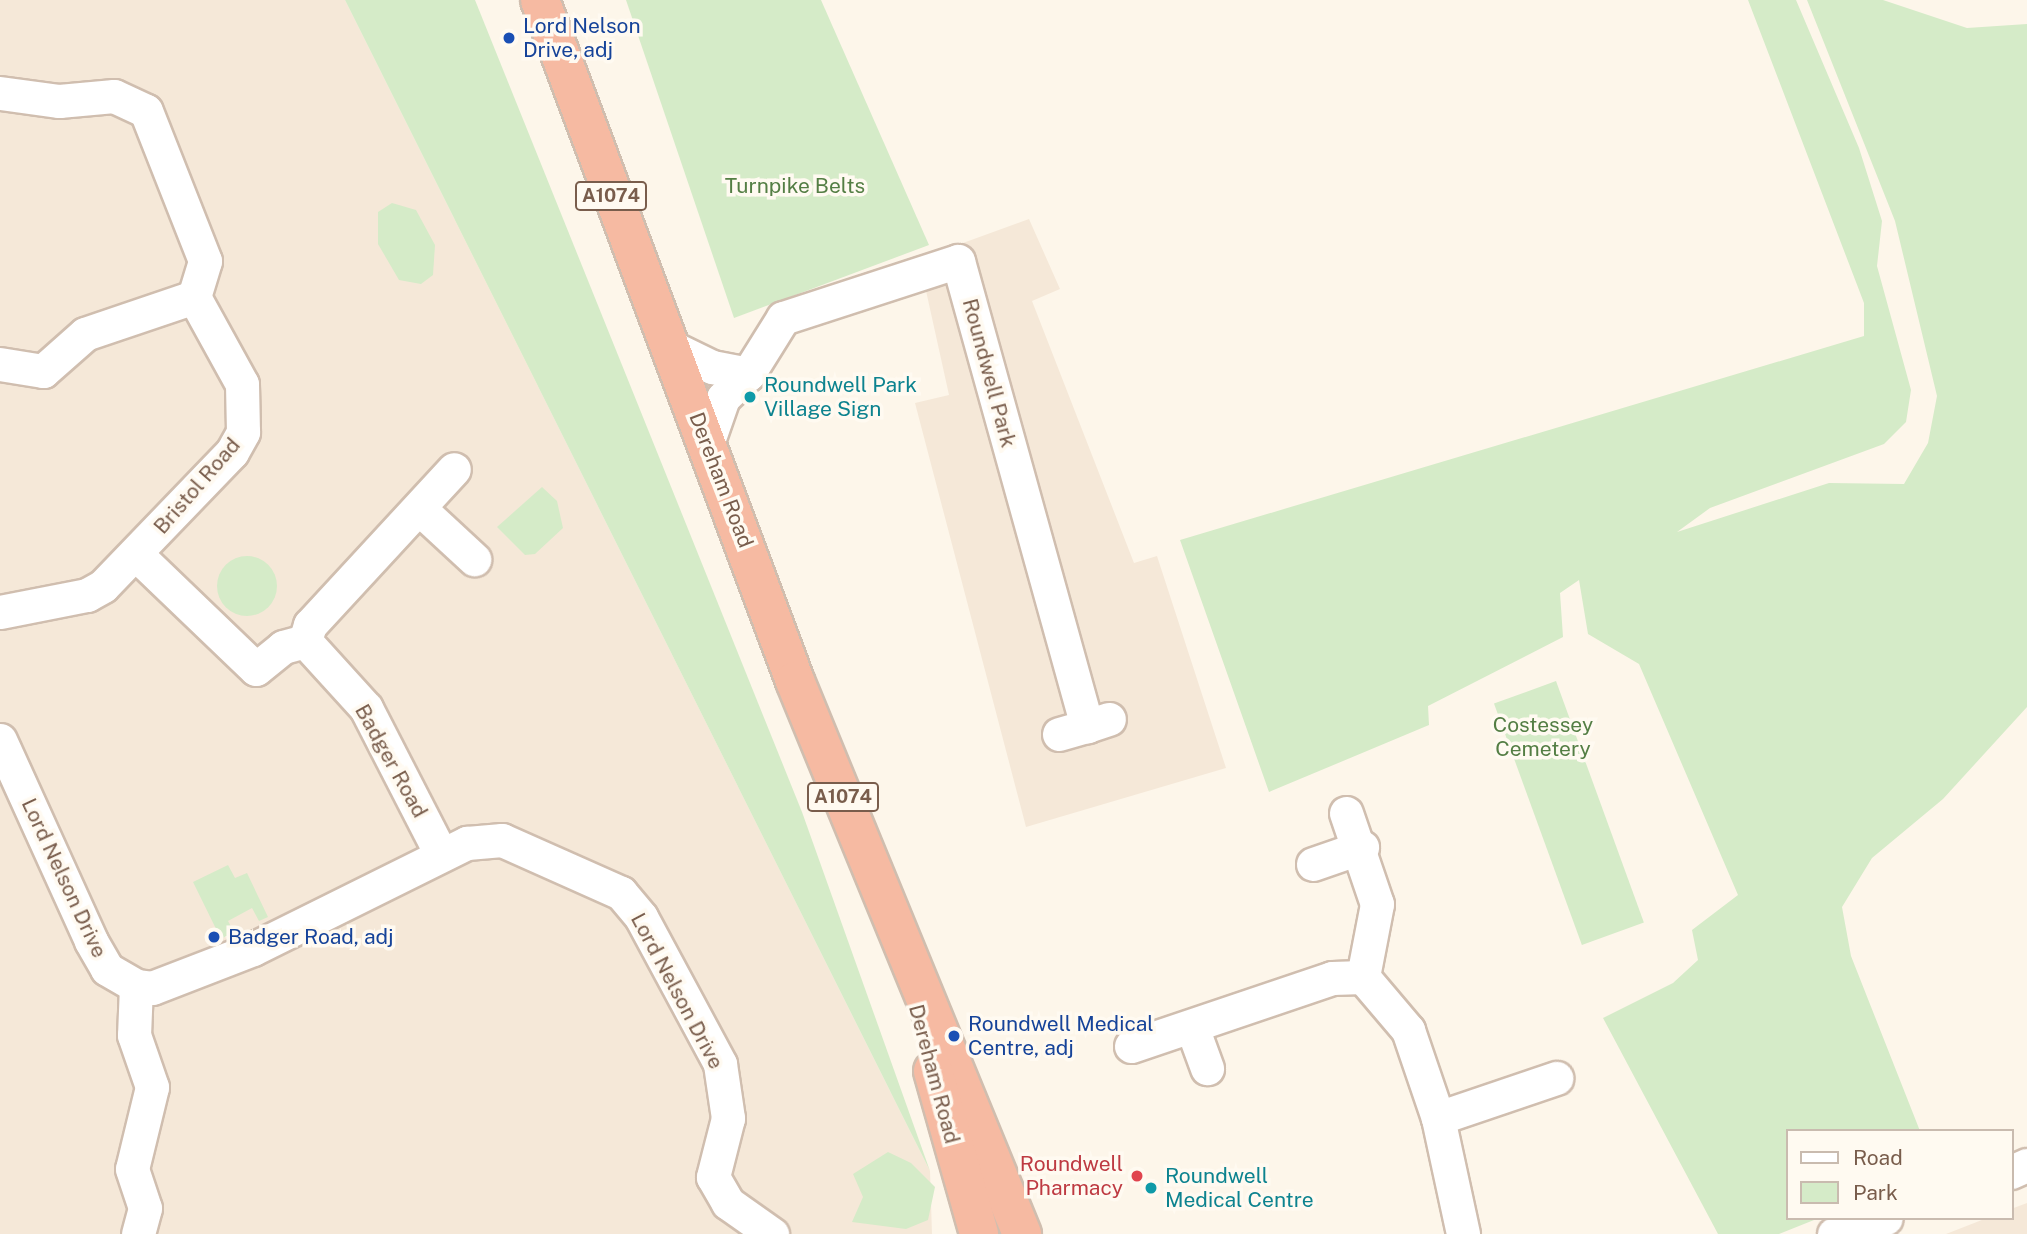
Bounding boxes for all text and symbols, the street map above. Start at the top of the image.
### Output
place label: Lord Nelson Drive, adj [523,13,641,63]
marker: Lord Nelson Drive, adj [501,30,517,46]
park label: Turnpike Belts [725,173,865,199]
road number: A1074 [574,180,648,212]
street label: Roundwell Park [957,296,1021,450]
place label: Roundwell Park Village Sign [764,372,917,422]
marker: Roundwell Park Village Sign [742,389,758,405]
street label: Dereham Road [684,409,758,551]
street label: Bristol Road [149,433,245,539]
street label: Badger Road [349,700,433,822]
park label: Costessey Cemetery [1493,712,1593,762]
road number: A1074 [806,782,880,812]
street label: Lord Nelson Drive [16,794,112,962]
street label: Lord Nelson Drive [625,909,729,1073]
place label: Badger Road, adj [228,924,394,950]
marker: Badger Road, adj [206,929,222,945]
street label: Dereham Road [903,1002,965,1146]
place label: Roundwell Medical Centre, adj [968,1011,1154,1061]
marker: Roundwell Medical Centre, adj [946,1028,962,1044]
legend [1786,1129,2013,1220]
text: Road [1853,1145,1903,1170]
place label: Roundwell Pharmacy [1020,1151,1123,1201]
place label: Roundwell Medical Centre [1165,1163,1314,1213]
marker: Roundwell Pharmacy [1129,1168,1145,1184]
marker: Roundwell Medical Centre [1143,1180,1159,1196]
text: Park [1853,1180,1898,1205]

